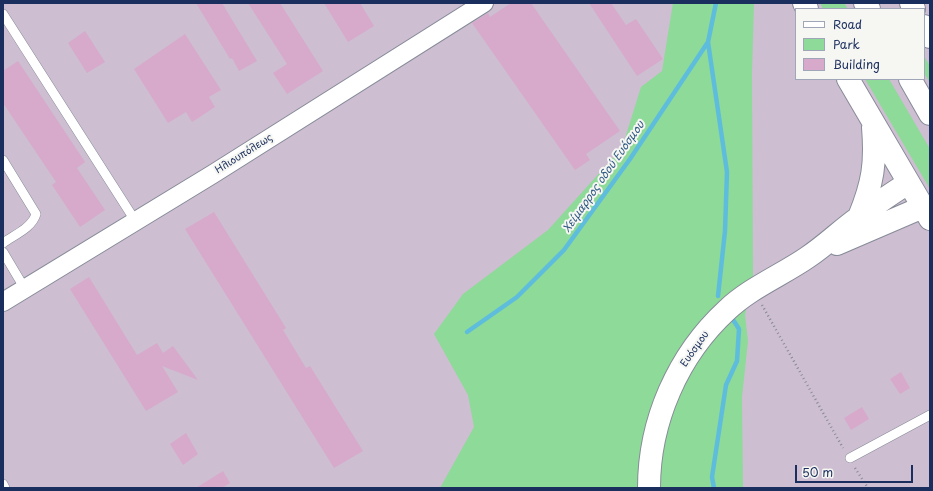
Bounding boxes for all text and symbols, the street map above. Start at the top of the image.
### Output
legend [795,8,925,80]
text: Road [833,15,862,33]
text: Park [833,35,860,53]
text: Building [833,55,880,73]
water label: Χείμαρρος οδού Ευόσμου [561,119,647,235]
street label: Ηλιουπόλεως [213,132,275,176]
street label: Ευόσμου [678,329,712,369]
scale bar [797,457,915,483]
text: 50 m [802,463,833,481]

